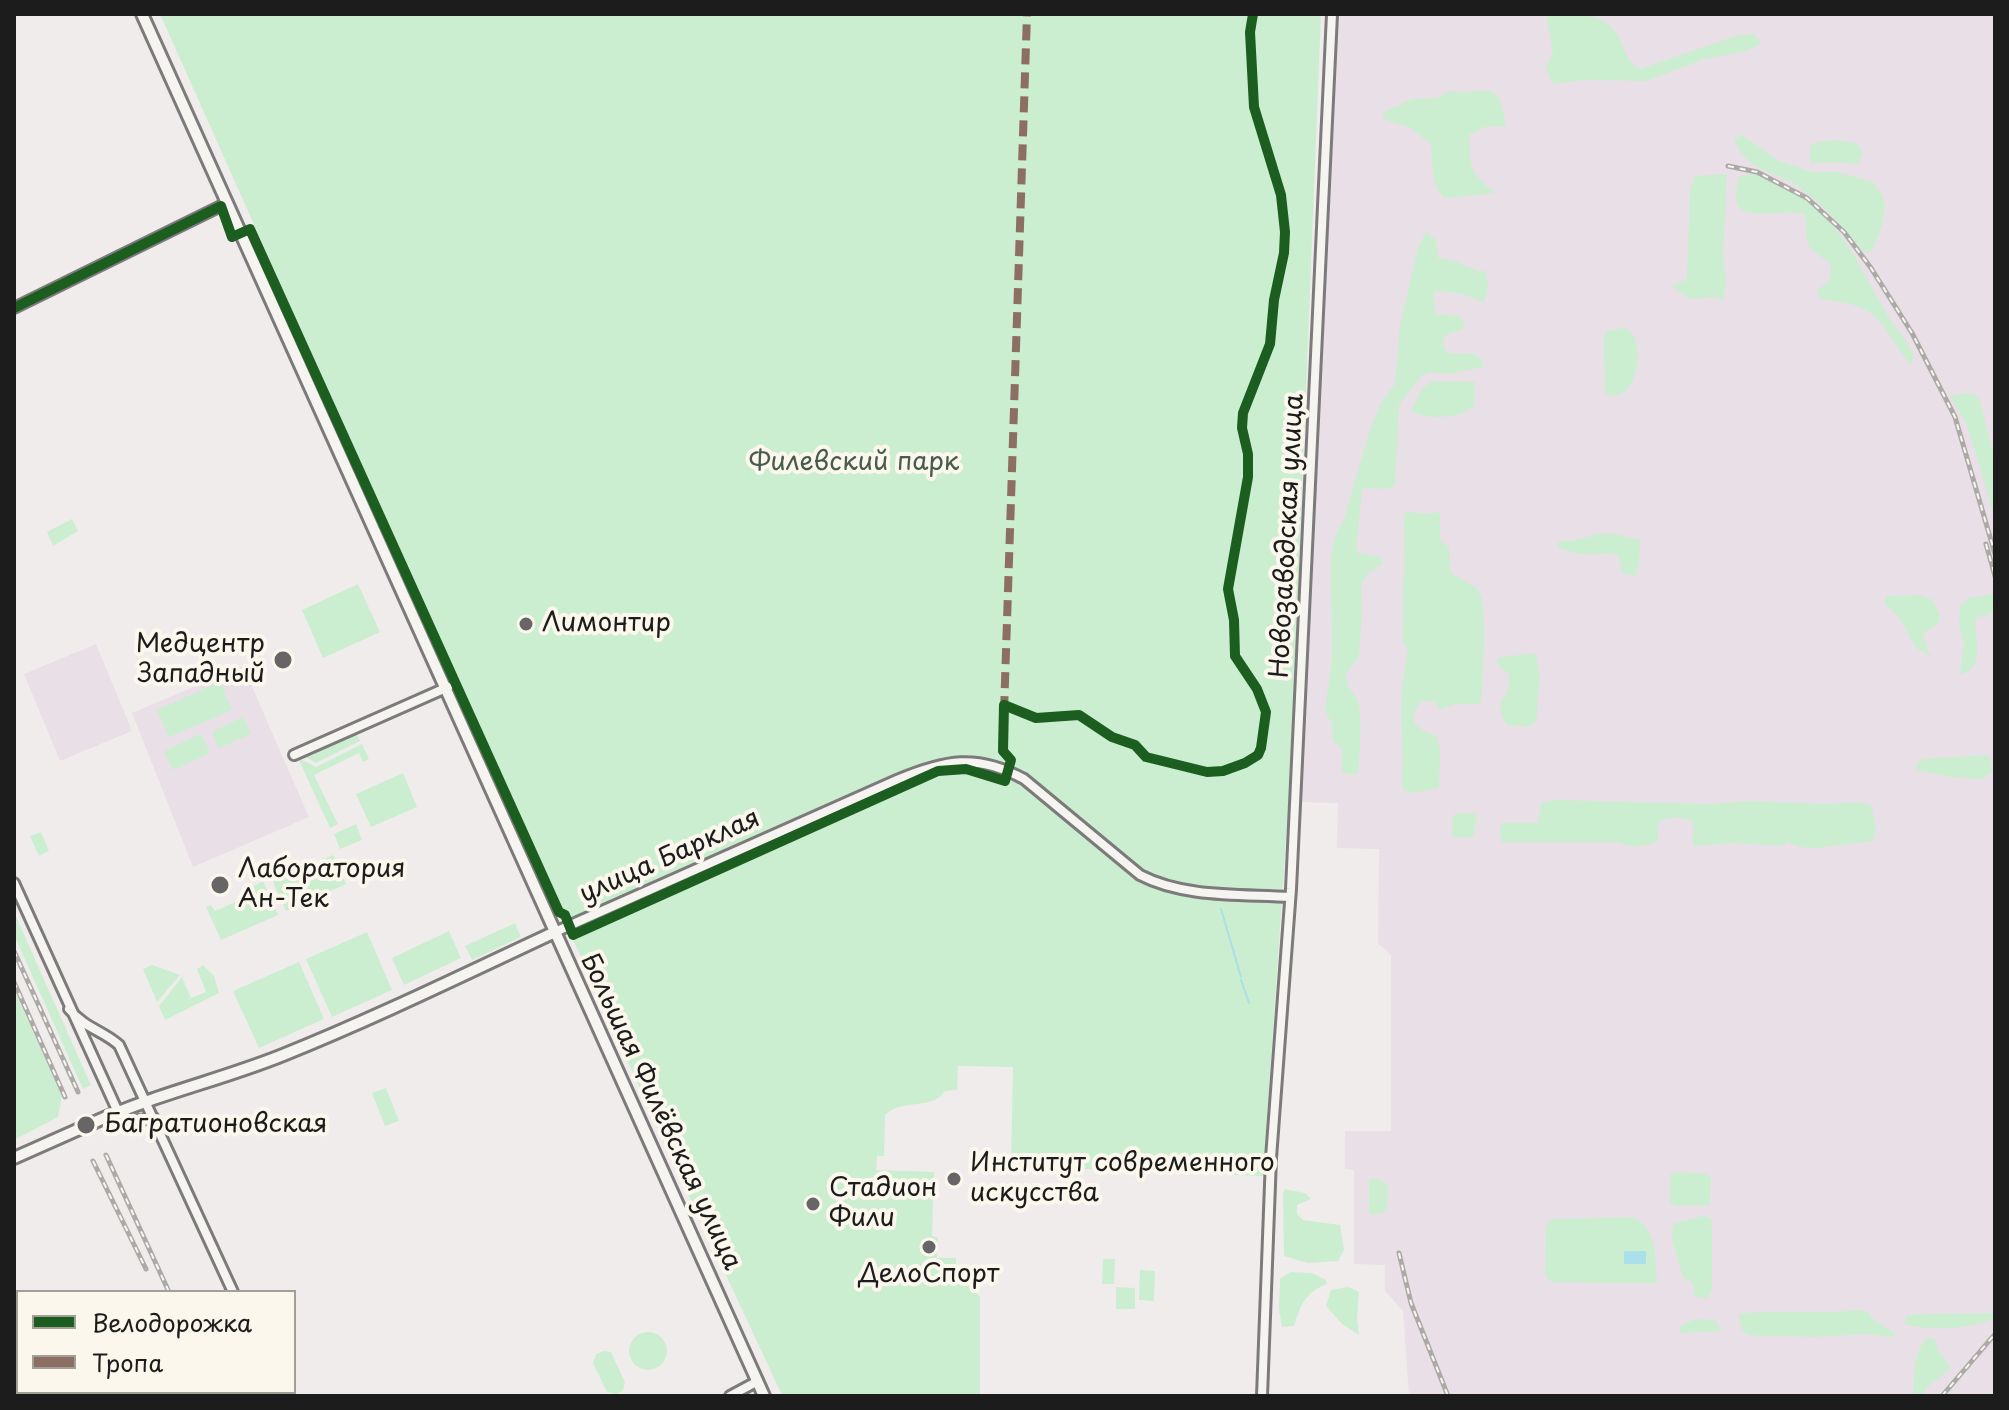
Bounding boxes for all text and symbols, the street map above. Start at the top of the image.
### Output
street label: Новозаводская улица [1265,393,1311,679]
park label: Филевский парк [749,447,959,479]
place label: Лимонтир [542,608,671,640]
marker: Лимонтир [517,615,535,633]
place label: Медцентр Западный [136,629,265,690]
marker: Медцентр Западный [272,649,294,671]
street label: улица Барклая [575,803,765,911]
place label: Лаборатория Ан-Тек [238,854,406,916]
marker: Лаборатория Ан-Тек [209,874,231,896]
street label: Большая Филёвская улица [573,949,747,1275]
place label: Багратионовская [104,1109,327,1141]
marker: Багратионовская [75,1114,97,1136]
place label: Институт современного искусства [970,1148,1275,1210]
marker: Институт современного искусства [945,1170,963,1188]
place label: Стадион Фили [829,1173,937,1234]
marker: Стадион Фили [804,1195,822,1213]
marker: ДелоСпорт [920,1238,938,1256]
place label: ДелоСпорт [859,1259,999,1291]
legend [16,1290,296,1394]
text: Велодорожка [92,1304,252,1340]
text: Тропа [92,1344,163,1380]

